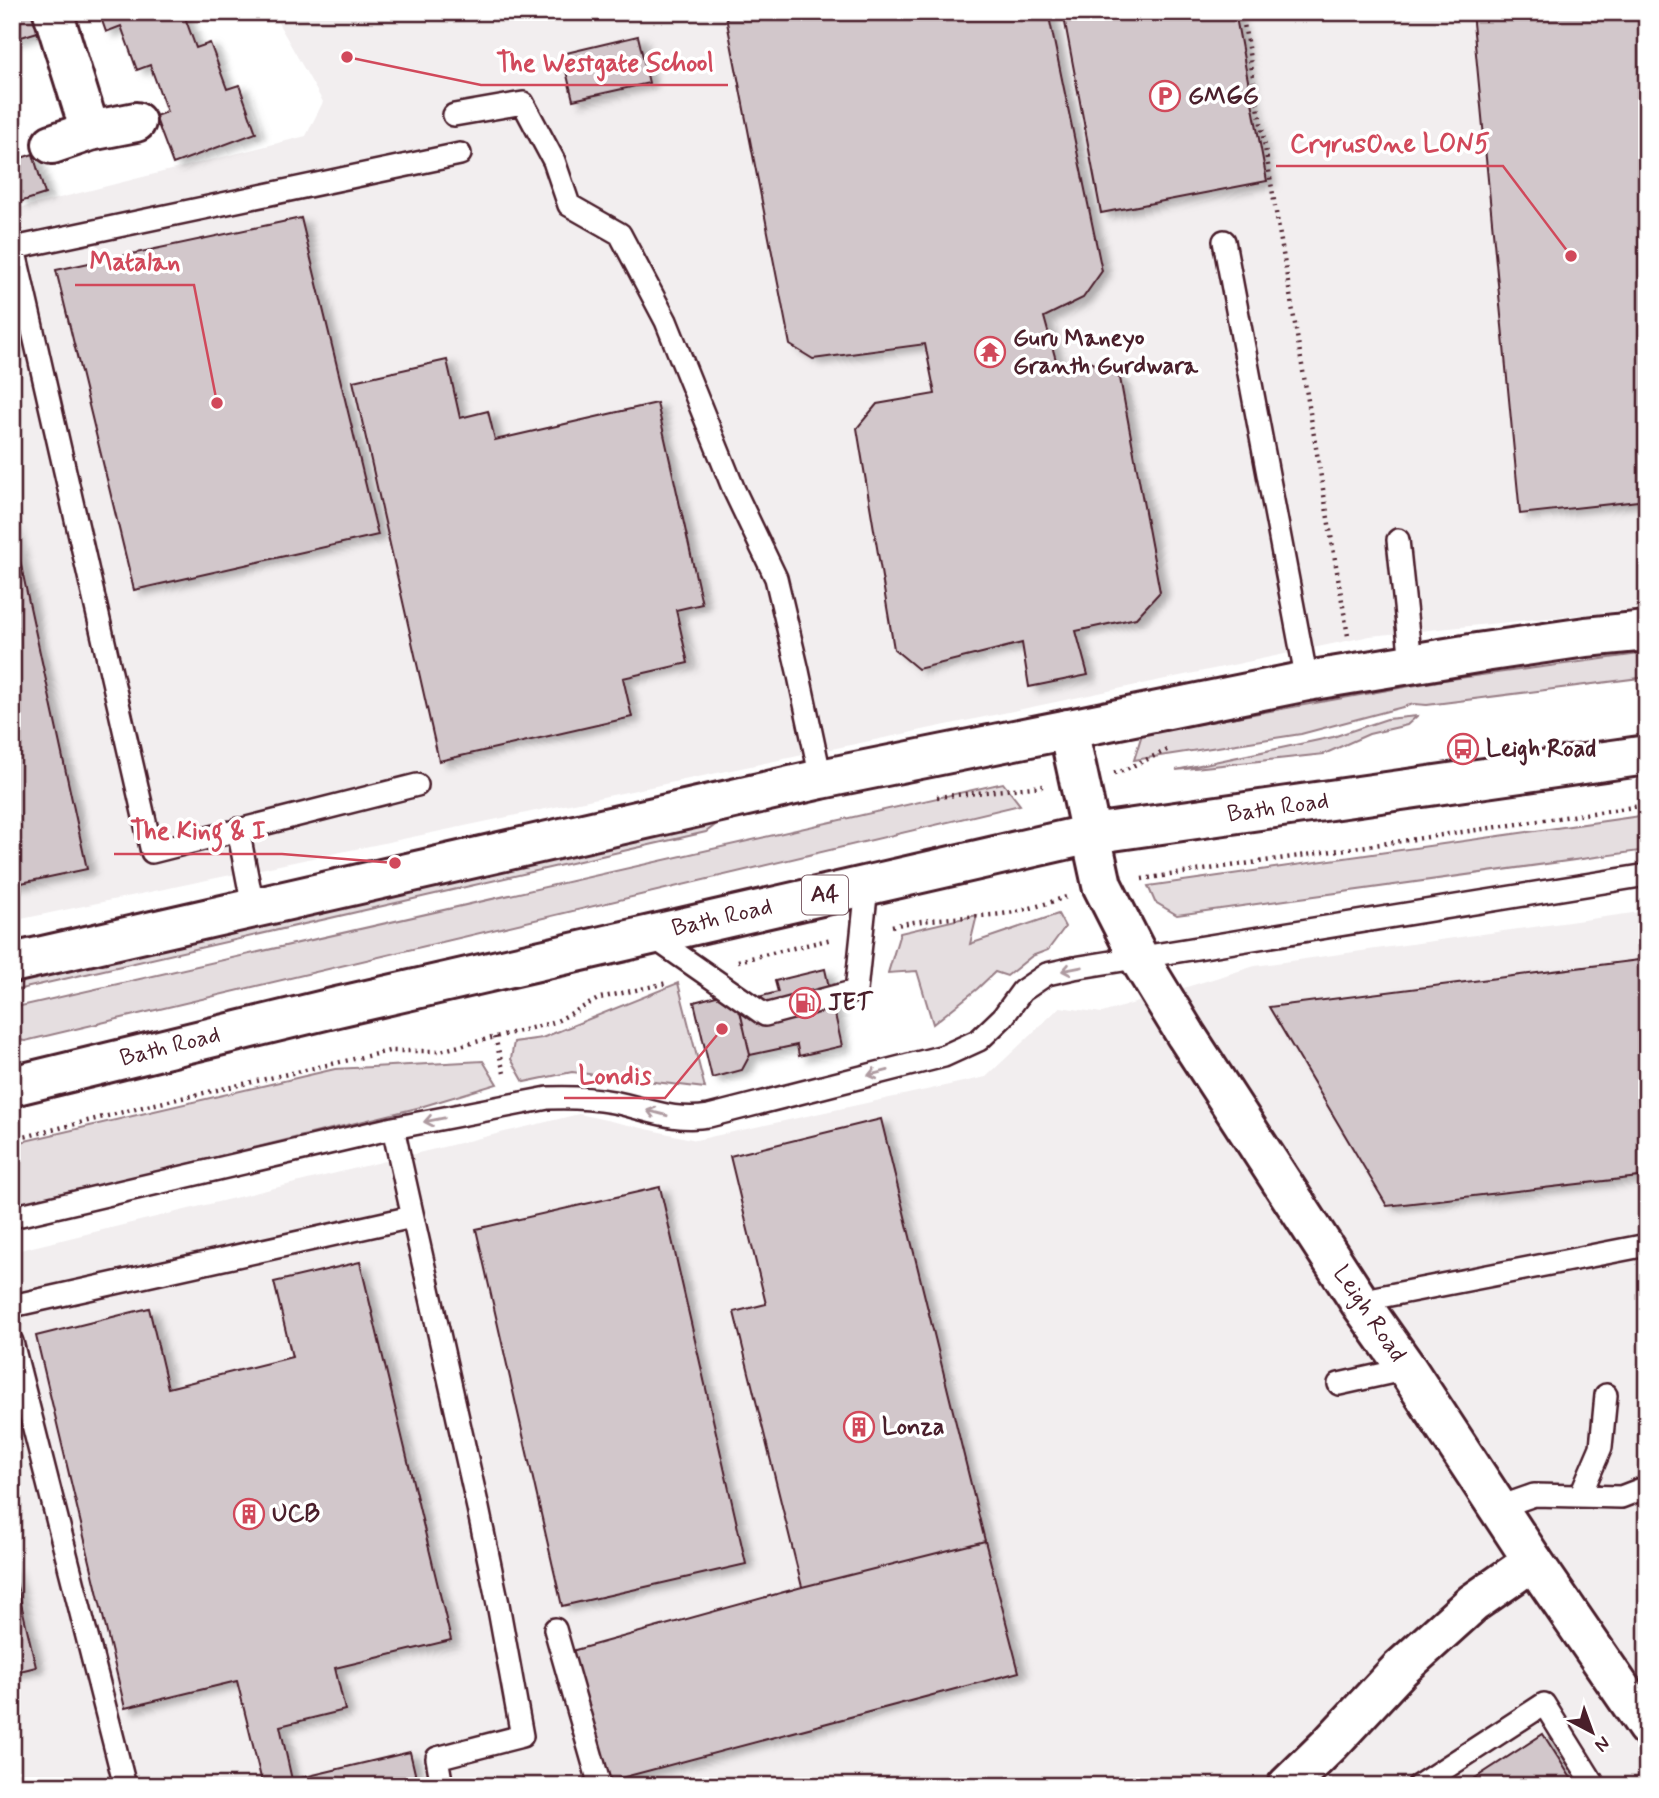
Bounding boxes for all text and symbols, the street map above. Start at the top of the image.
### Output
callout: The Westgate School [481,38,728,85]
text: The Westgate School [496,47,714,82]
parking icon: GMGG [1148,79,1182,113]
place label: GMGG [1188,81,1259,112]
callout: CryrusOne LON5 [1276,119,1503,166]
text: CryrusOne LON5 [1290,128,1490,162]
callout: Matalan [75,238,194,285]
text: Matalan [90,246,180,280]
place label: Guru Maneyo Granth Gurdwara [1013,323,1199,382]
temple icon: Guru Maneyo Granth Gurdwara [973,335,1007,369]
bus stop icon: Leigh Road [1446,732,1480,766]
place label: Leigh Road [1486,734,1596,766]
street label: Bath Road [1225,786,1331,830]
callout: The King & I [114,807,282,854]
text: The King & I [130,815,266,852]
road number: A4 [802,876,848,914]
street label: Bath Road [669,891,775,945]
one-way arrow [1061,962,1084,976]
fuel station icon: JET [788,986,822,1020]
place label: JET [828,988,874,1019]
street label: Bath Road [117,1020,223,1074]
callout: Londis [564,1051,665,1098]
text: Londis [579,1060,652,1094]
one-way arrow [868,1067,890,1080]
one-way arrow [646,1106,669,1119]
one-way arrow [423,1114,446,1128]
street label: Leigh Road [1325,1260,1413,1368]
building icon: Lonza [842,1410,876,1444]
place label: Lonza [882,1412,945,1443]
building icon: UCB [232,1497,266,1531]
place label: UCB [272,1499,320,1530]
north arrow [1558,1696,1628,1766]
text: N [1589,1730,1615,1757]

